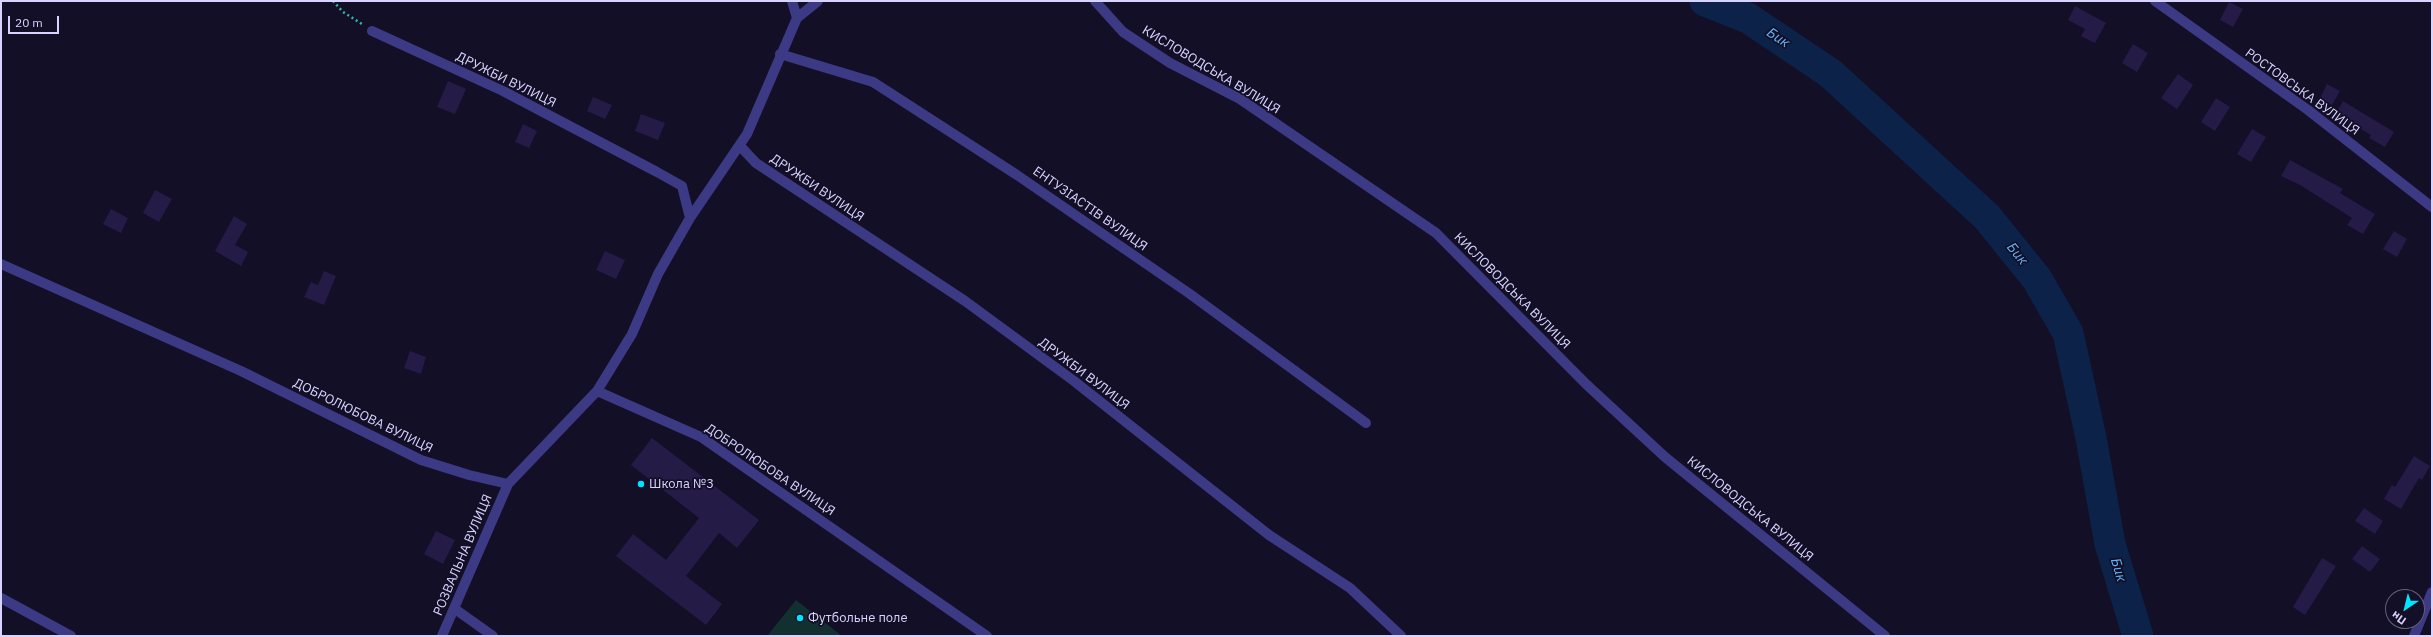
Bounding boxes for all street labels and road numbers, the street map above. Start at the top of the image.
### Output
street label: КИСЛОВОДСЬКА ВУЛИЦЯ [1139,23,1283,117]
street label: РОСТОВСЬКА ВУЛИЦЯ [2242,45,2362,139]
street label: ДРУЖБИ ВУЛИЦЯ [453,49,559,111]
street label: ДРУЖБИ ВУЛИЦЯ [767,151,867,225]
street label: ЕНТУЗІАСТІВ ВУЛИЦЯ [1030,164,1150,254]
street label: КИСЛОВОДСЬКА ВУЛИЦЯ [1451,230,1573,352]
street label: ДРУЖБИ ВУЛИЦЯ [1036,335,1132,413]
street label: ДОБРОЛЮБОВА ВУЛИЦЯ [291,375,435,457]
street label: ДОБРОЛЮБОВА ВУЛИЦЯ [702,421,838,519]
street label: КИСЛОВОДСЬКА ВУЛИЦЯ [1684,453,1816,565]
street label: РОЗВАЛЬНА ВУЛИЦЯ [430,492,496,618]

